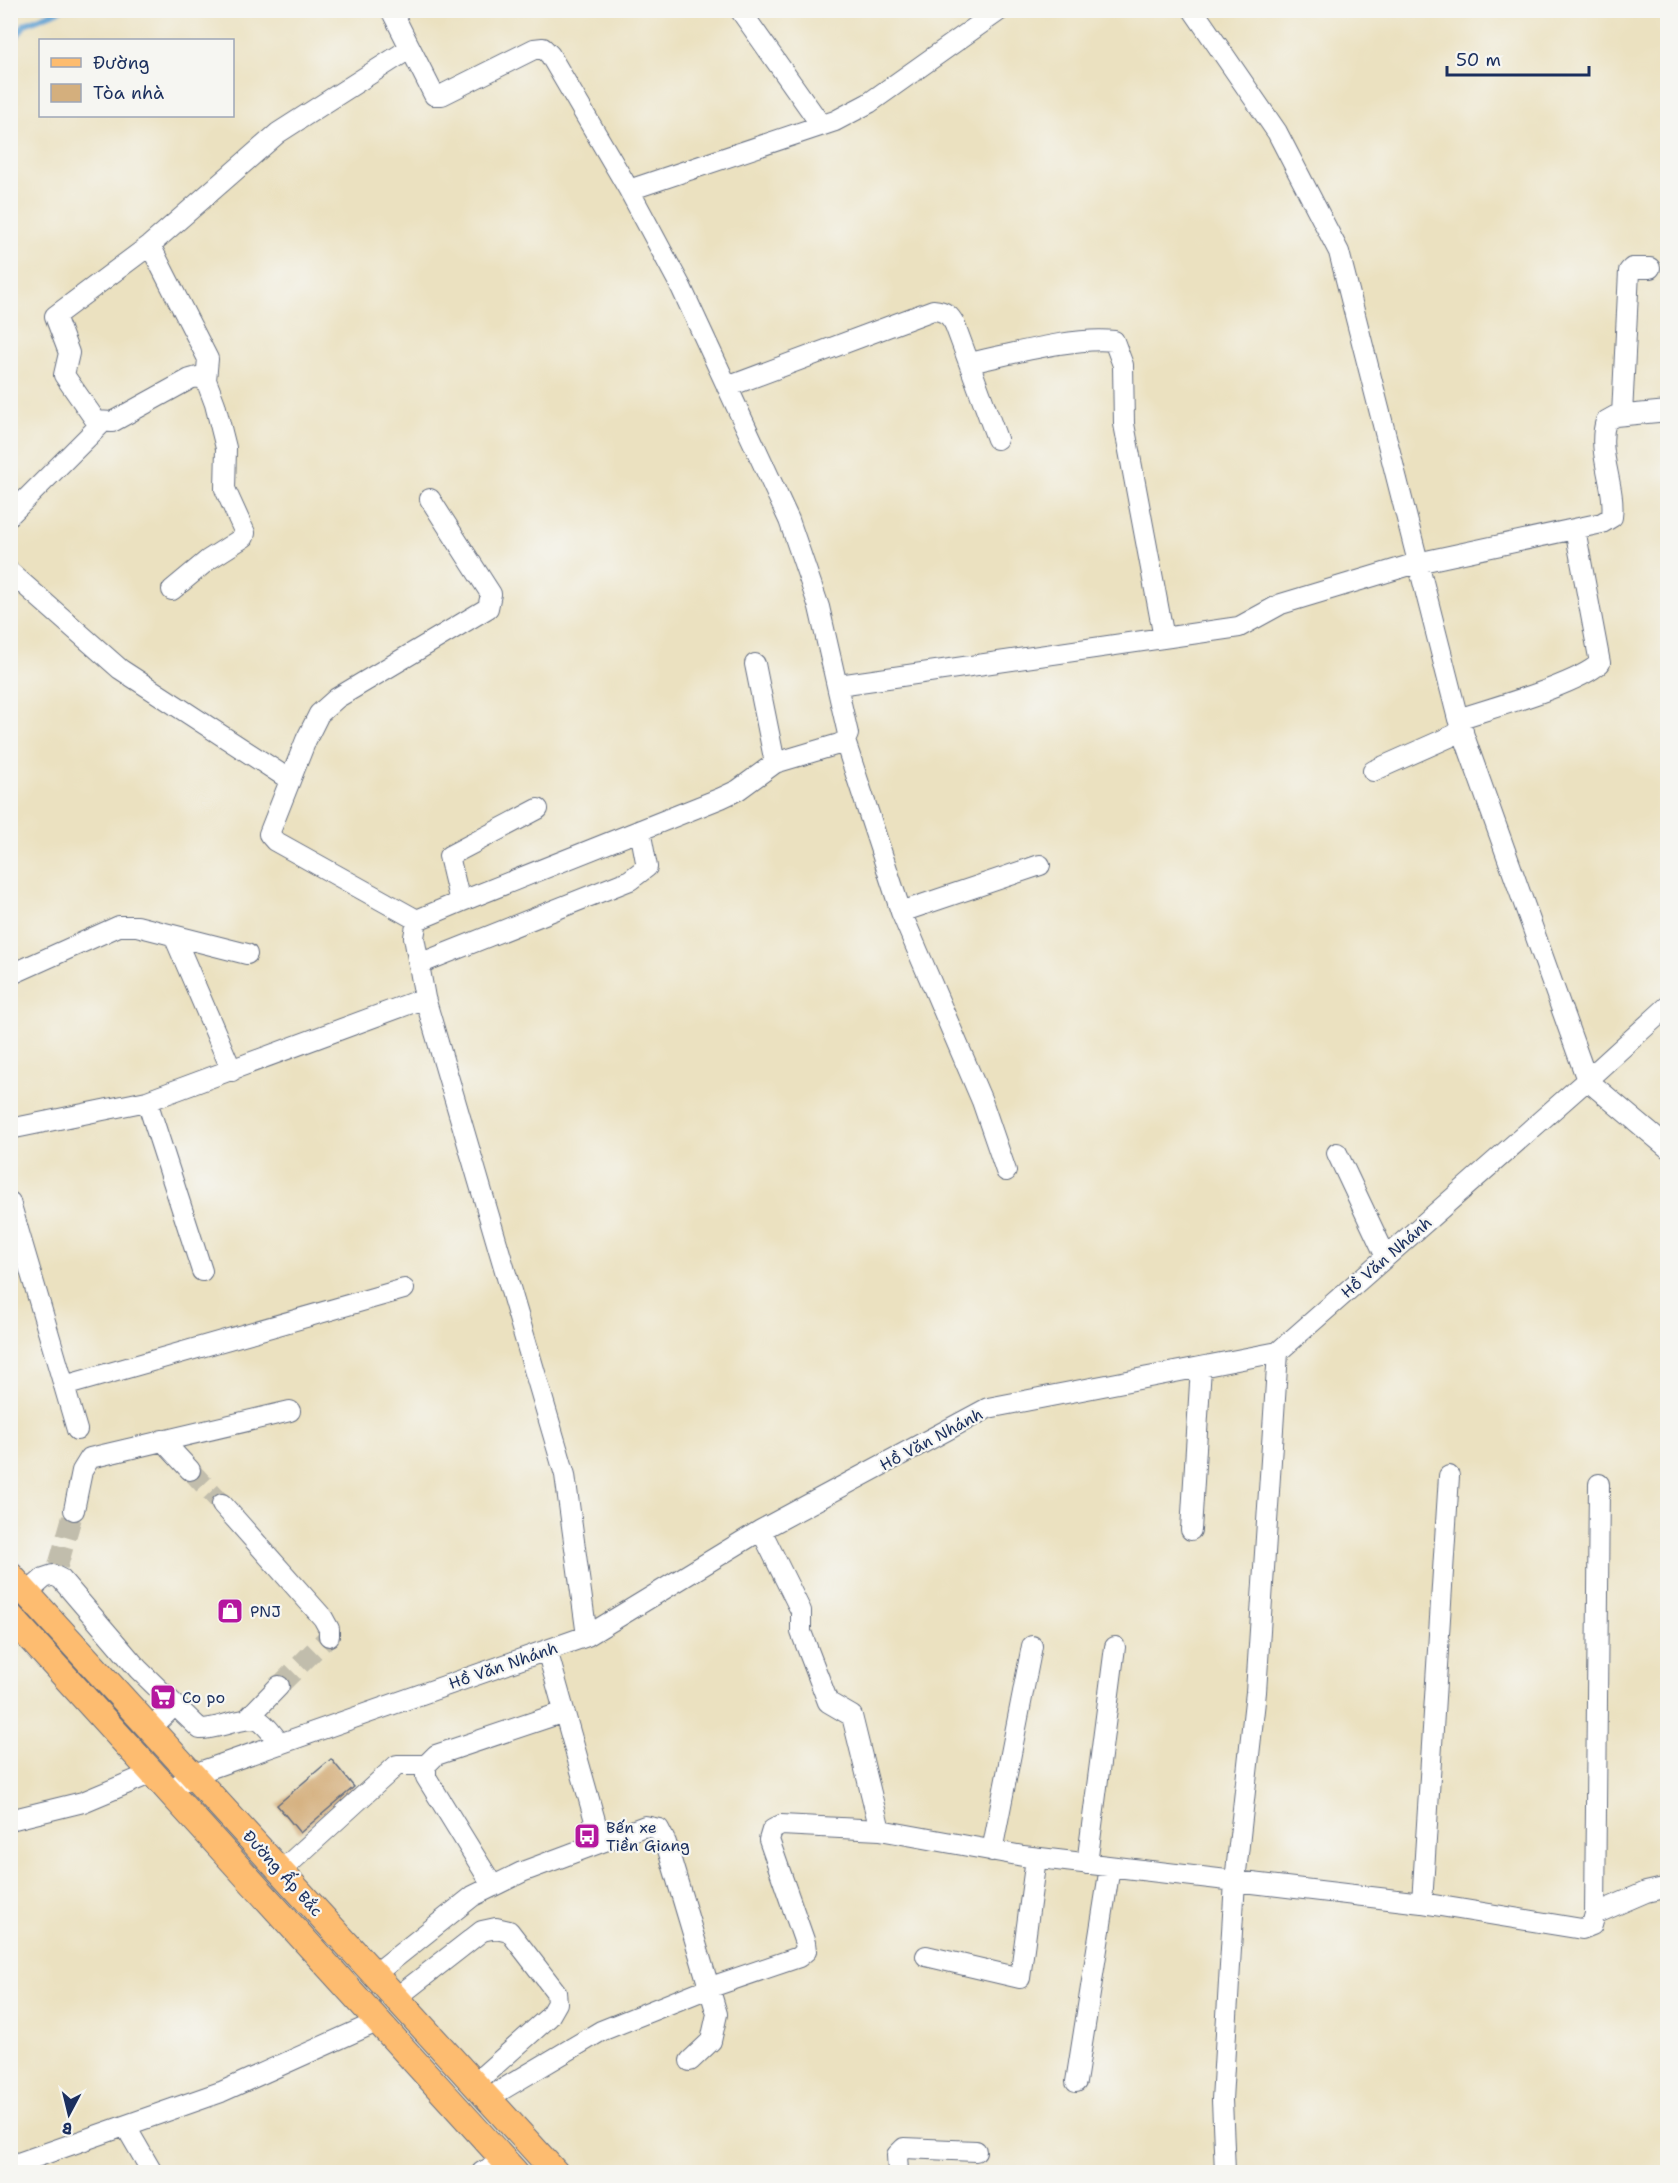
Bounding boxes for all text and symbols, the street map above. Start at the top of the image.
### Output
legend [39,39,234,117]
scale bar [1447,39,1590,77]
text: 50 m [1456,48,1501,72]
text: Đường [93,51,150,75]
text: Tòa nhà [93,81,164,105]
street label: Hồ Văn Nhánh [1336,1212,1436,1303]
street label: Hồ Văn Nhánh [876,1403,986,1475]
shop icon: PNJ [215,1596,245,1626]
place label: PNJ [250,1601,281,1622]
street label: Hồ Văn Nhánh [446,1637,560,1694]
supermarket icon: Co po [148,1682,178,1712]
place label: Co po [182,1687,225,1708]
place label: Bến xe Tiền Giang [606,1817,690,1856]
bus stop icon: Bến xe Tiền Giang [572,1821,602,1851]
street label: Đường Ấp Bắc [238,1824,328,1921]
north arrow [39,2084,99,2144]
text: B [61,2117,73,2139]

